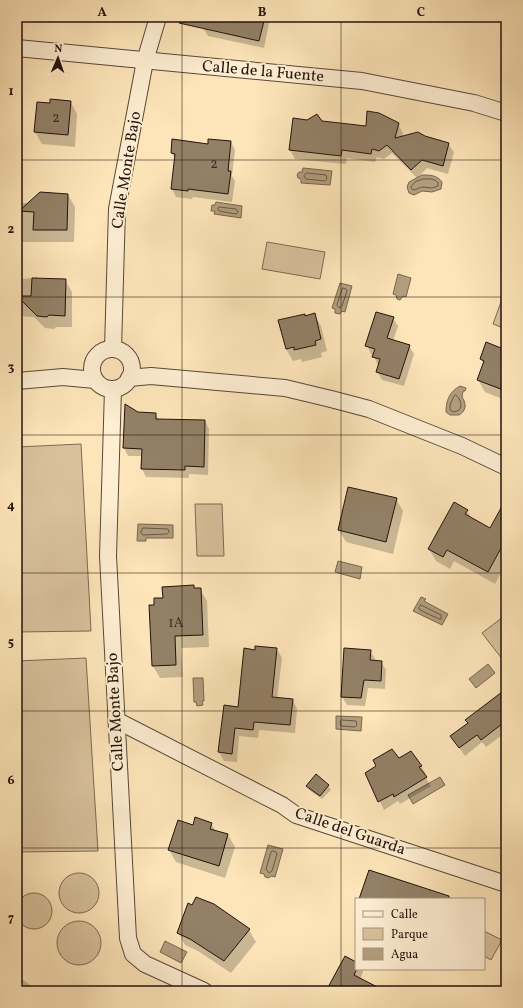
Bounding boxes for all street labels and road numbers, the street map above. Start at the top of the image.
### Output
street label: Calle de la Fuente [201,56,325,88]
street label: Calle Monte Bajo [107,110,147,230]
street label: Calle Monte Bajo [102,652,130,772]
street label: Calle del Guarda [292,803,408,861]

